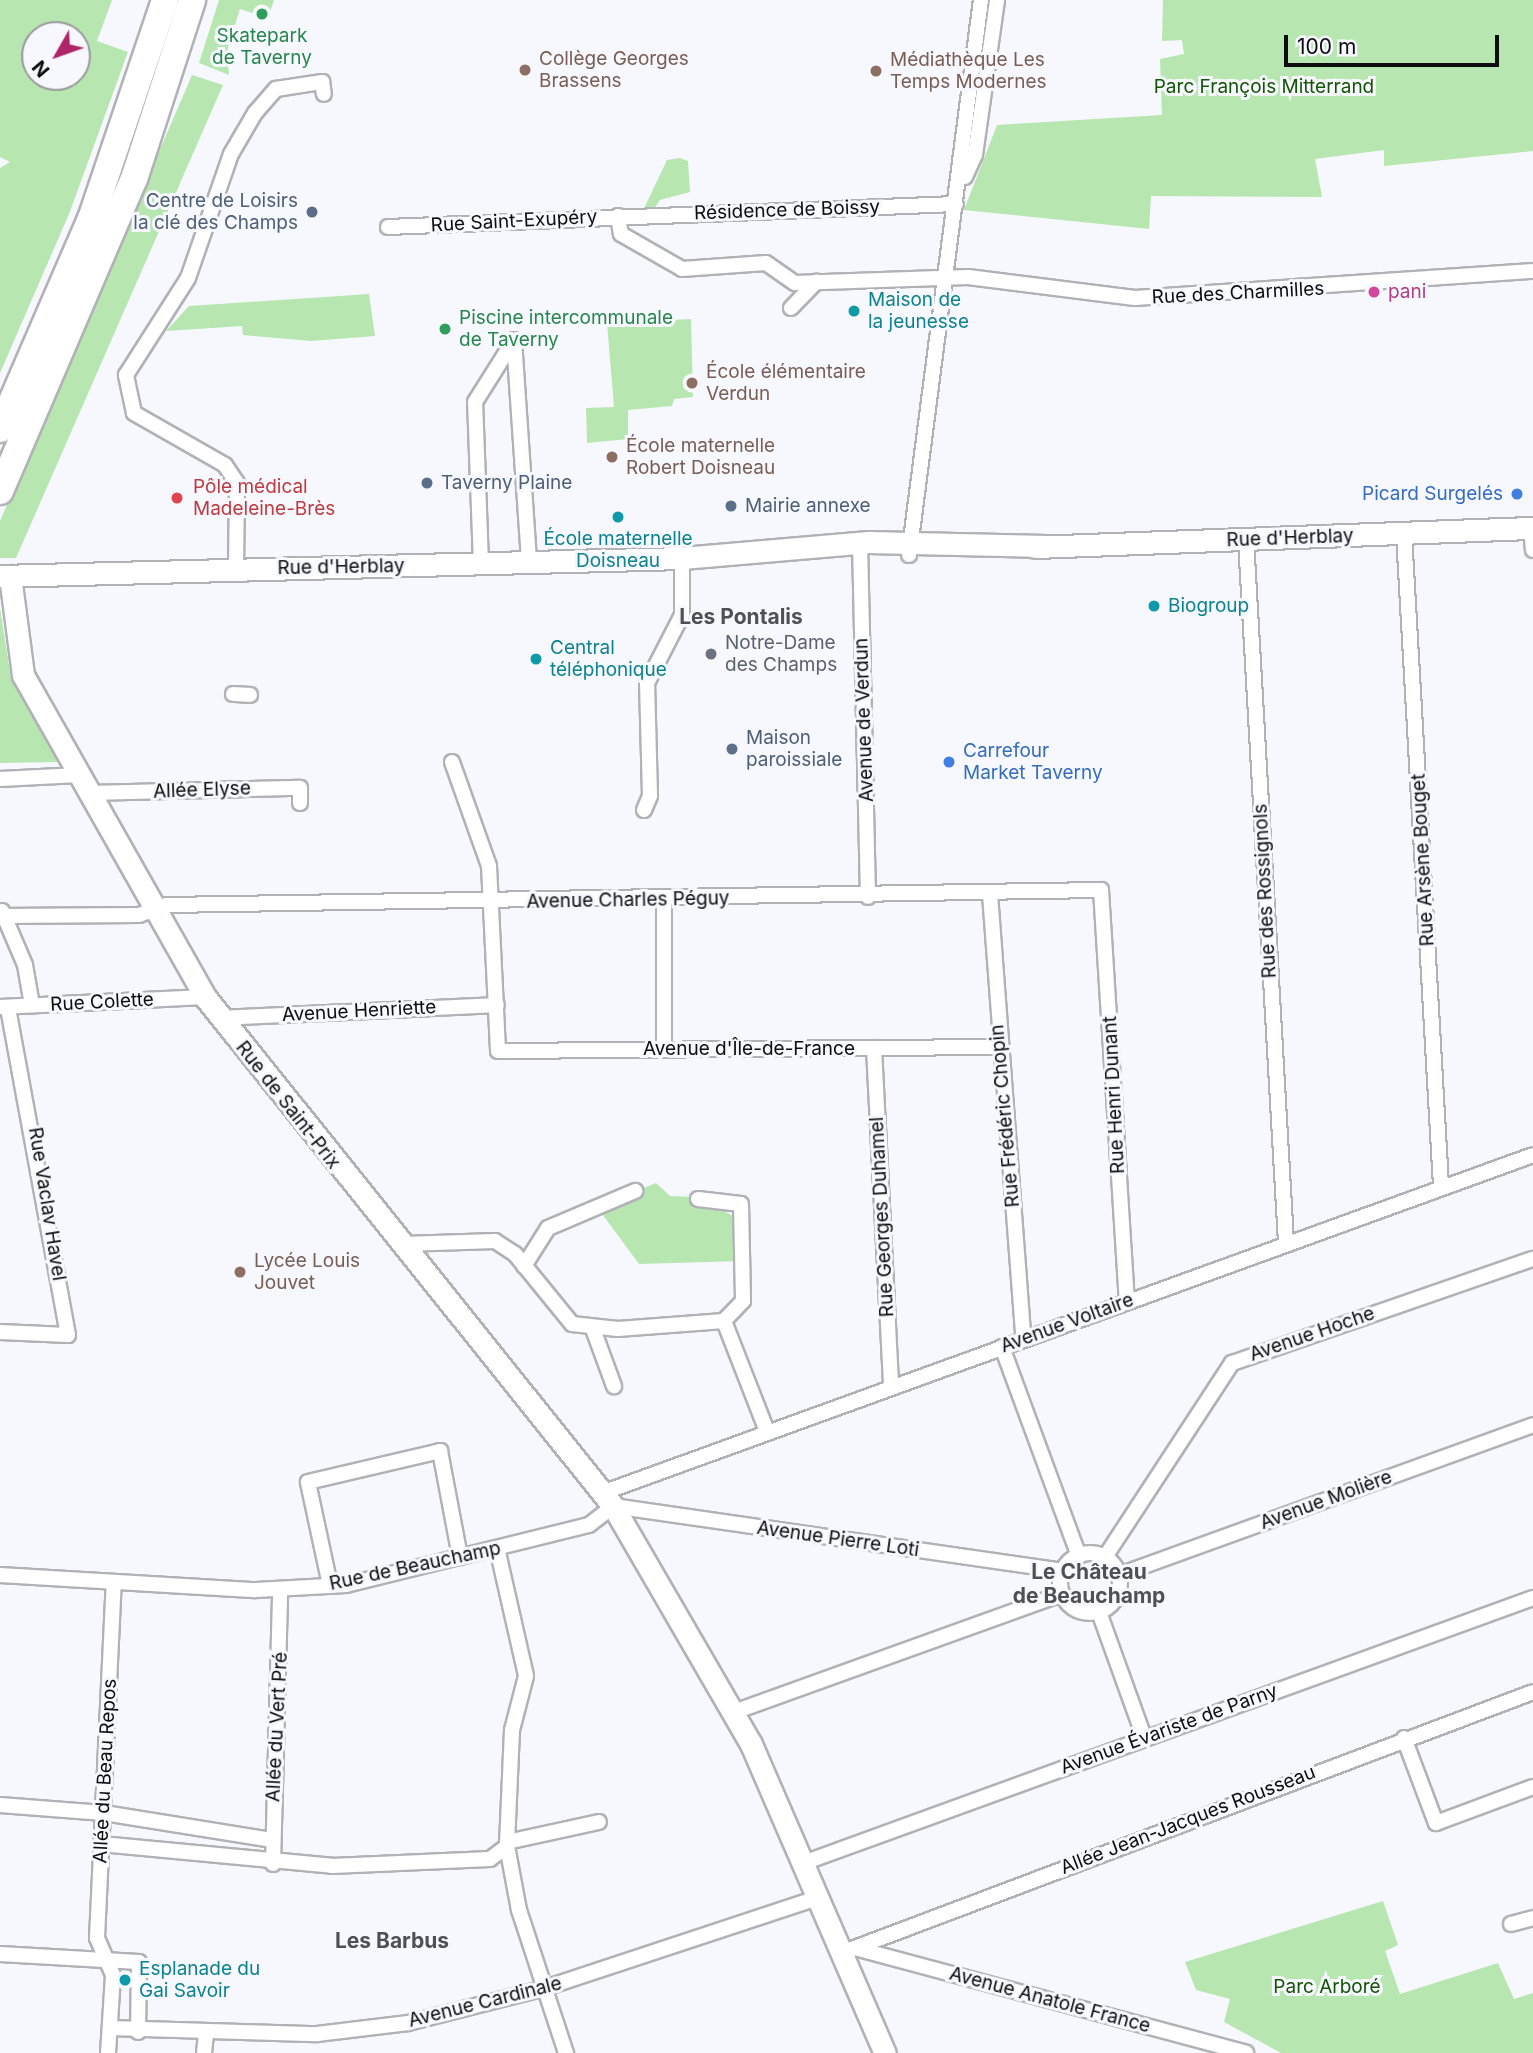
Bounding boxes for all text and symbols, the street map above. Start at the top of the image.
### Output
marker: Skatepark de Taverny [254,6,270,22]
north arrow [21,21,91,91]
scale bar [1288,21,1503,65]
place label: Skatepark de Taverny [212,25,312,69]
text: 100 m [1297,34,1356,59]
place label: Collège Georges Brassens [539,48,689,92]
place label: Médiathèque Les Temps Modernes [890,49,1047,93]
text: N [28,56,55,81]
marker: Collège Georges Brassens [517,62,533,78]
marker: Médiathèque Les Temps Modernes [868,63,884,79]
park label: Parc François Mitterrand [1154,76,1374,98]
place label: Centre de Loisirs la clé des Champs [133,190,298,234]
street label: Résidence de Boissy [694,195,880,225]
marker: Centre de Loisirs la clé des Champs [304,204,320,220]
street label: Rue Saint-Exupéry [430,205,598,237]
street label: Rue des Charmilles [1151,277,1325,309]
place label: pani [1388,281,1426,303]
marker: pani [1366,284,1382,300]
place label: Maison de la jeunesse [868,289,969,333]
marker: Maison de la jeunesse [846,303,862,319]
place label: Piscine intercommunale de Taverny [459,307,673,351]
marker: Piscine intercommunale de Taverny [437,321,453,337]
place label: École élémentaire Verdun [706,361,866,405]
marker: École élémentaire Verdun [684,375,700,391]
place label: École maternelle Robert Doisneau [626,435,775,479]
marker: École maternelle Robert Doisneau [604,449,620,465]
place label: Taverny Plaine [441,472,572,494]
marker: Taverny Plaine [419,475,435,491]
place label: Pôle médical Madeleine-Brès [193,476,335,520]
place label: Picard Surgelés [1362,483,1503,505]
marker: Picard Surgelés [1509,486,1525,502]
marker: Pôle médical Madeleine-Brès [167,488,187,508]
place label: Mairie annexe [745,495,871,517]
marker: Mairie annexe [723,498,739,514]
marker: École maternelle Doisneau [610,509,626,525]
street label: Rue d'Herblay [1226,524,1354,552]
place label: École maternelle Doisneau [543,528,693,572]
street label: Rue d'Herblay [277,554,405,580]
place label: Biogroup [1168,595,1249,617]
marker: Biogroup [1146,598,1162,614]
district label: Les Pontalis [679,604,803,630]
place label: Notre-Dame des Champs [725,632,837,676]
place label: Central téléphonique [550,637,667,681]
street label: Avenue de Verdun [850,638,878,802]
marker: Notre-Dame des Champs [703,646,719,662]
marker: Central téléphonique [528,651,544,667]
place label: Maison paroissiale [746,727,842,771]
place label: Carrefour Market Taverny [963,740,1103,784]
marker: Maison paroissiale [724,741,740,757]
marker: Carrefour Market Taverny [941,754,957,770]
street label: Rue Arsène Bouget [1407,773,1439,947]
street label: Allée Elyse [153,777,251,803]
street label: Rue des Rossignols [1249,803,1281,979]
street label: Avenue Charles Péguy [526,887,730,913]
street label: Rue Colette [50,988,154,1016]
street label: Avenue Henriette [281,996,437,1026]
street label: Rue Henri Dunant [1098,1016,1130,1174]
street label: Rue Frédéric Chopin [986,1024,1024,1208]
street label: Rue de Saint-Prix [231,1037,345,1173]
street label: Avenue d'Île-de-France [643,1038,855,1060]
street label: Rue Georges Duhamel [865,1116,899,1318]
street label: Rue Vaclav Havel [24,1126,70,1282]
place label: Lycée Louis Jouvet [254,1250,360,1294]
marker: Lycée Louis Jouvet [232,1264,248,1280]
street label: Avenue Voltaire [997,1288,1137,1358]
street label: Avenue Hoche [1246,1302,1378,1366]
street label: Avenue Molière [1257,1466,1395,1534]
street label: Avenue Pierre Loti [755,1516,921,1562]
street label: Rue de Beauchamp [327,1537,503,1595]
district label: Le Château de Beauchamp [1013,1559,1165,1609]
street label: Allée du Vert Pré [262,1651,292,1803]
street label: Allée du Beau Repos [89,1678,121,1864]
street label: Avenue Évariste de Parny [1057,1679,1281,1779]
street label: Allée Jean-Jacques Rousseau [1057,1761,1319,1879]
district label: Les Barbus [335,1928,449,1954]
place label: Esplanade du Gai Savoir [139,1958,260,2002]
street label: Avenue Anatole France [947,1962,1153,2038]
marker: Esplanade du Gai Savoir [117,1972,133,1988]
street label: Avenue Cardinale [406,1972,564,2032]
park label: Parc Arboré [1273,1976,1381,1998]

